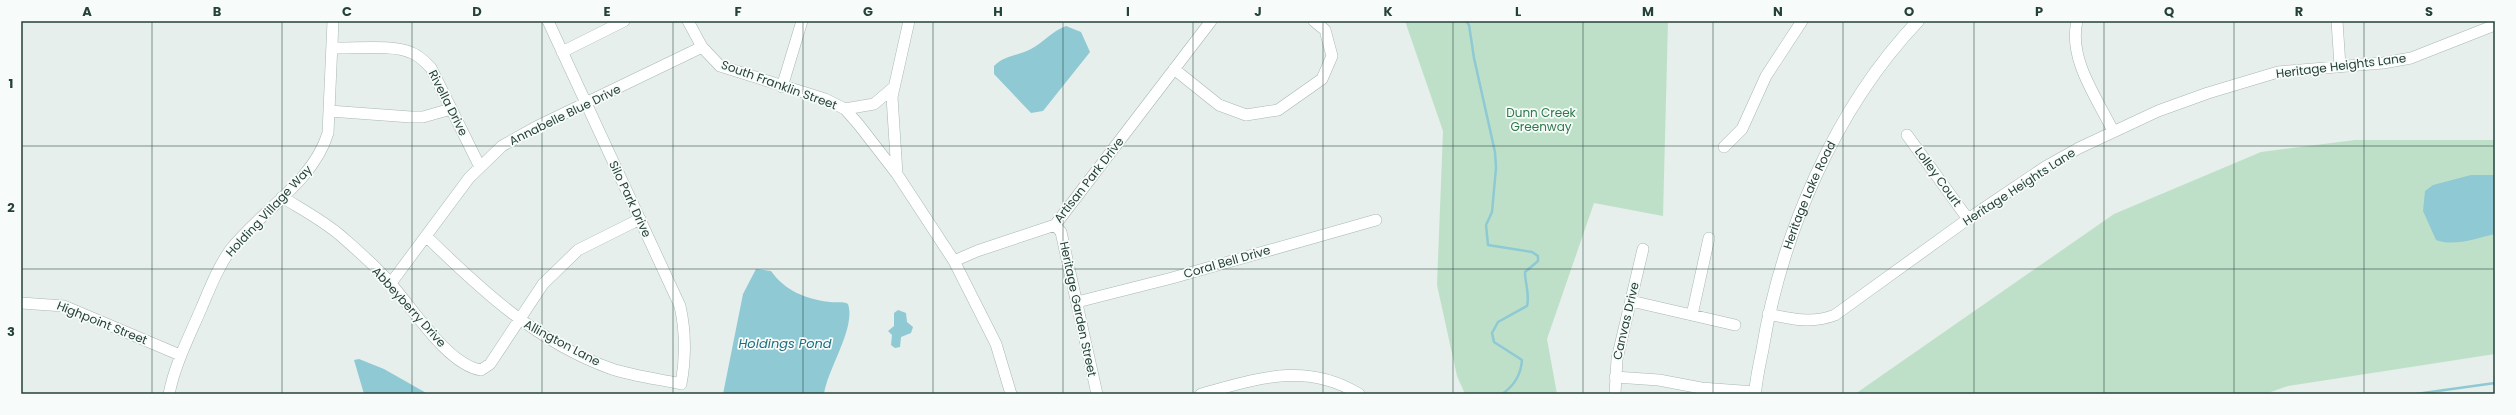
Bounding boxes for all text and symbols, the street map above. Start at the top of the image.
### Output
text: A [82,2,92,21]
text: B [213,2,222,21]
text: C [342,2,352,21]
text: D [472,2,482,21]
text: E [603,2,611,21]
text: F [734,2,742,21]
text: G [863,2,873,21]
text: H [993,2,1003,21]
text: I [1126,2,1130,21]
text: J [1254,2,1262,21]
text: K [1383,2,1393,21]
text: L [1515,2,1521,21]
text: M [1642,2,1654,21]
text: N [1773,2,1783,21]
text: O [1904,2,1914,21]
text: P [2035,2,2043,21]
text: Q [2164,2,2174,21]
text: R [2295,2,2303,21]
text: S [2425,2,2433,21]
street label: Heritage Heights Lane [2275,49,2407,82]
street label: South Franklin Street [719,56,839,113]
street label: Rivella Drive [425,67,472,139]
text: 1 [9,74,13,93]
street label: Annabelle Blue Drive [506,80,624,149]
park label: Dunn Creek Greenway [1506,104,1577,135]
street label: Artisan Park Drive [1050,133,1127,226]
street label: Heritage Lake Road [1779,138,1839,251]
street label: Lolley Court [1911,144,1966,210]
street label: Heritage Heights Lane [1959,144,2078,229]
street label: Silo Park Drive [605,158,656,240]
street label: Holding Village Way [222,161,316,260]
text: 2 [7,198,15,217]
street label: Heritage Garden Street [1056,240,1101,378]
street label: Coral Bell Drive [1181,241,1272,282]
street label: Abbeyberry Drive [369,263,450,351]
street label: Canvas Drive [1608,280,1643,362]
street label: Highpoint Street [54,297,150,348]
street label: Allington Lane [521,315,603,370]
text: 3 [7,322,15,341]
water label: Holdings Pond [738,334,832,353]

